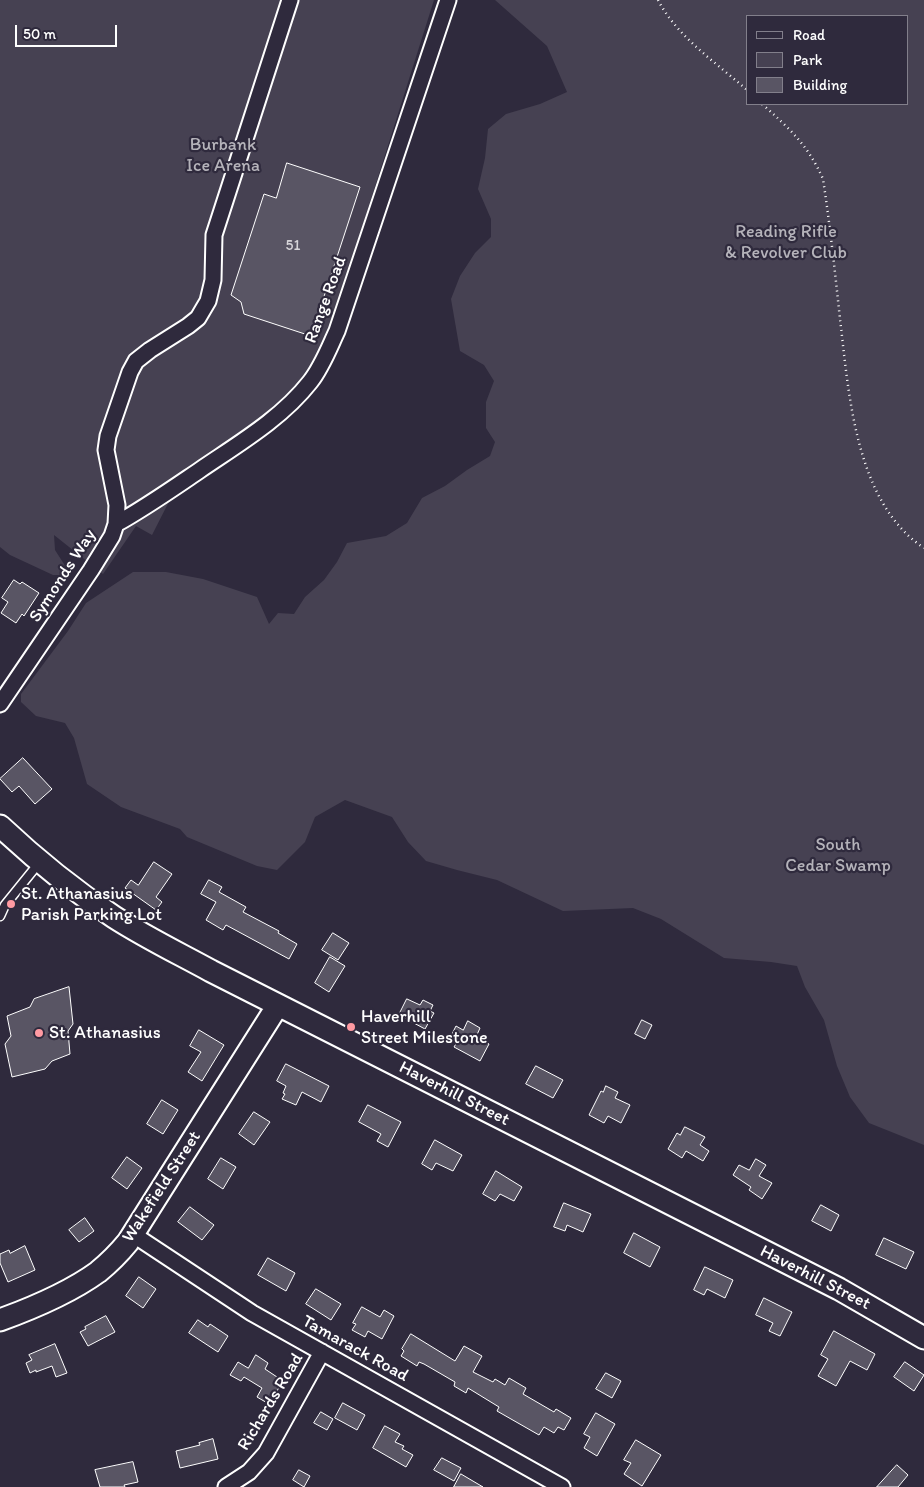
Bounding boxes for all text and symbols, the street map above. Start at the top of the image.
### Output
scale bar [18,15,120,47]
legend [746,15,909,105]
text: 50 m [23,25,56,43]
text: Road [793,26,825,44]
text: Park [793,51,823,69]
text: Building [793,76,847,94]
park label: Burbank Ice Arena [186,134,260,176]
park label: Reading Rifle & Revolver Club [725,221,847,264]
house number: 51 [286,237,300,255]
street label: Range Road [300,254,352,346]
street label: Symonds Way [25,525,101,627]
park label: South Cedar Swamp [785,834,891,876]
place label: St. Athanasius Parish Parking Lot [21,883,162,926]
marker: St. Athanasius Parish Parking Lot [5,898,17,910]
place label: Haverhill Street Milestone [361,1006,488,1048]
marker: Haverhill Street Milestone [345,1021,357,1033]
place label: St. Athanasius [49,1022,161,1044]
marker: St. Athanasius [33,1027,45,1039]
street label: Haverhill Street [395,1057,513,1131]
street label: Wakefield Street [118,1127,206,1247]
street label: Haverhill Street [756,1241,874,1315]
street label: Tamarack Road [298,1311,412,1387]
street label: Richards Road [233,1349,309,1455]

